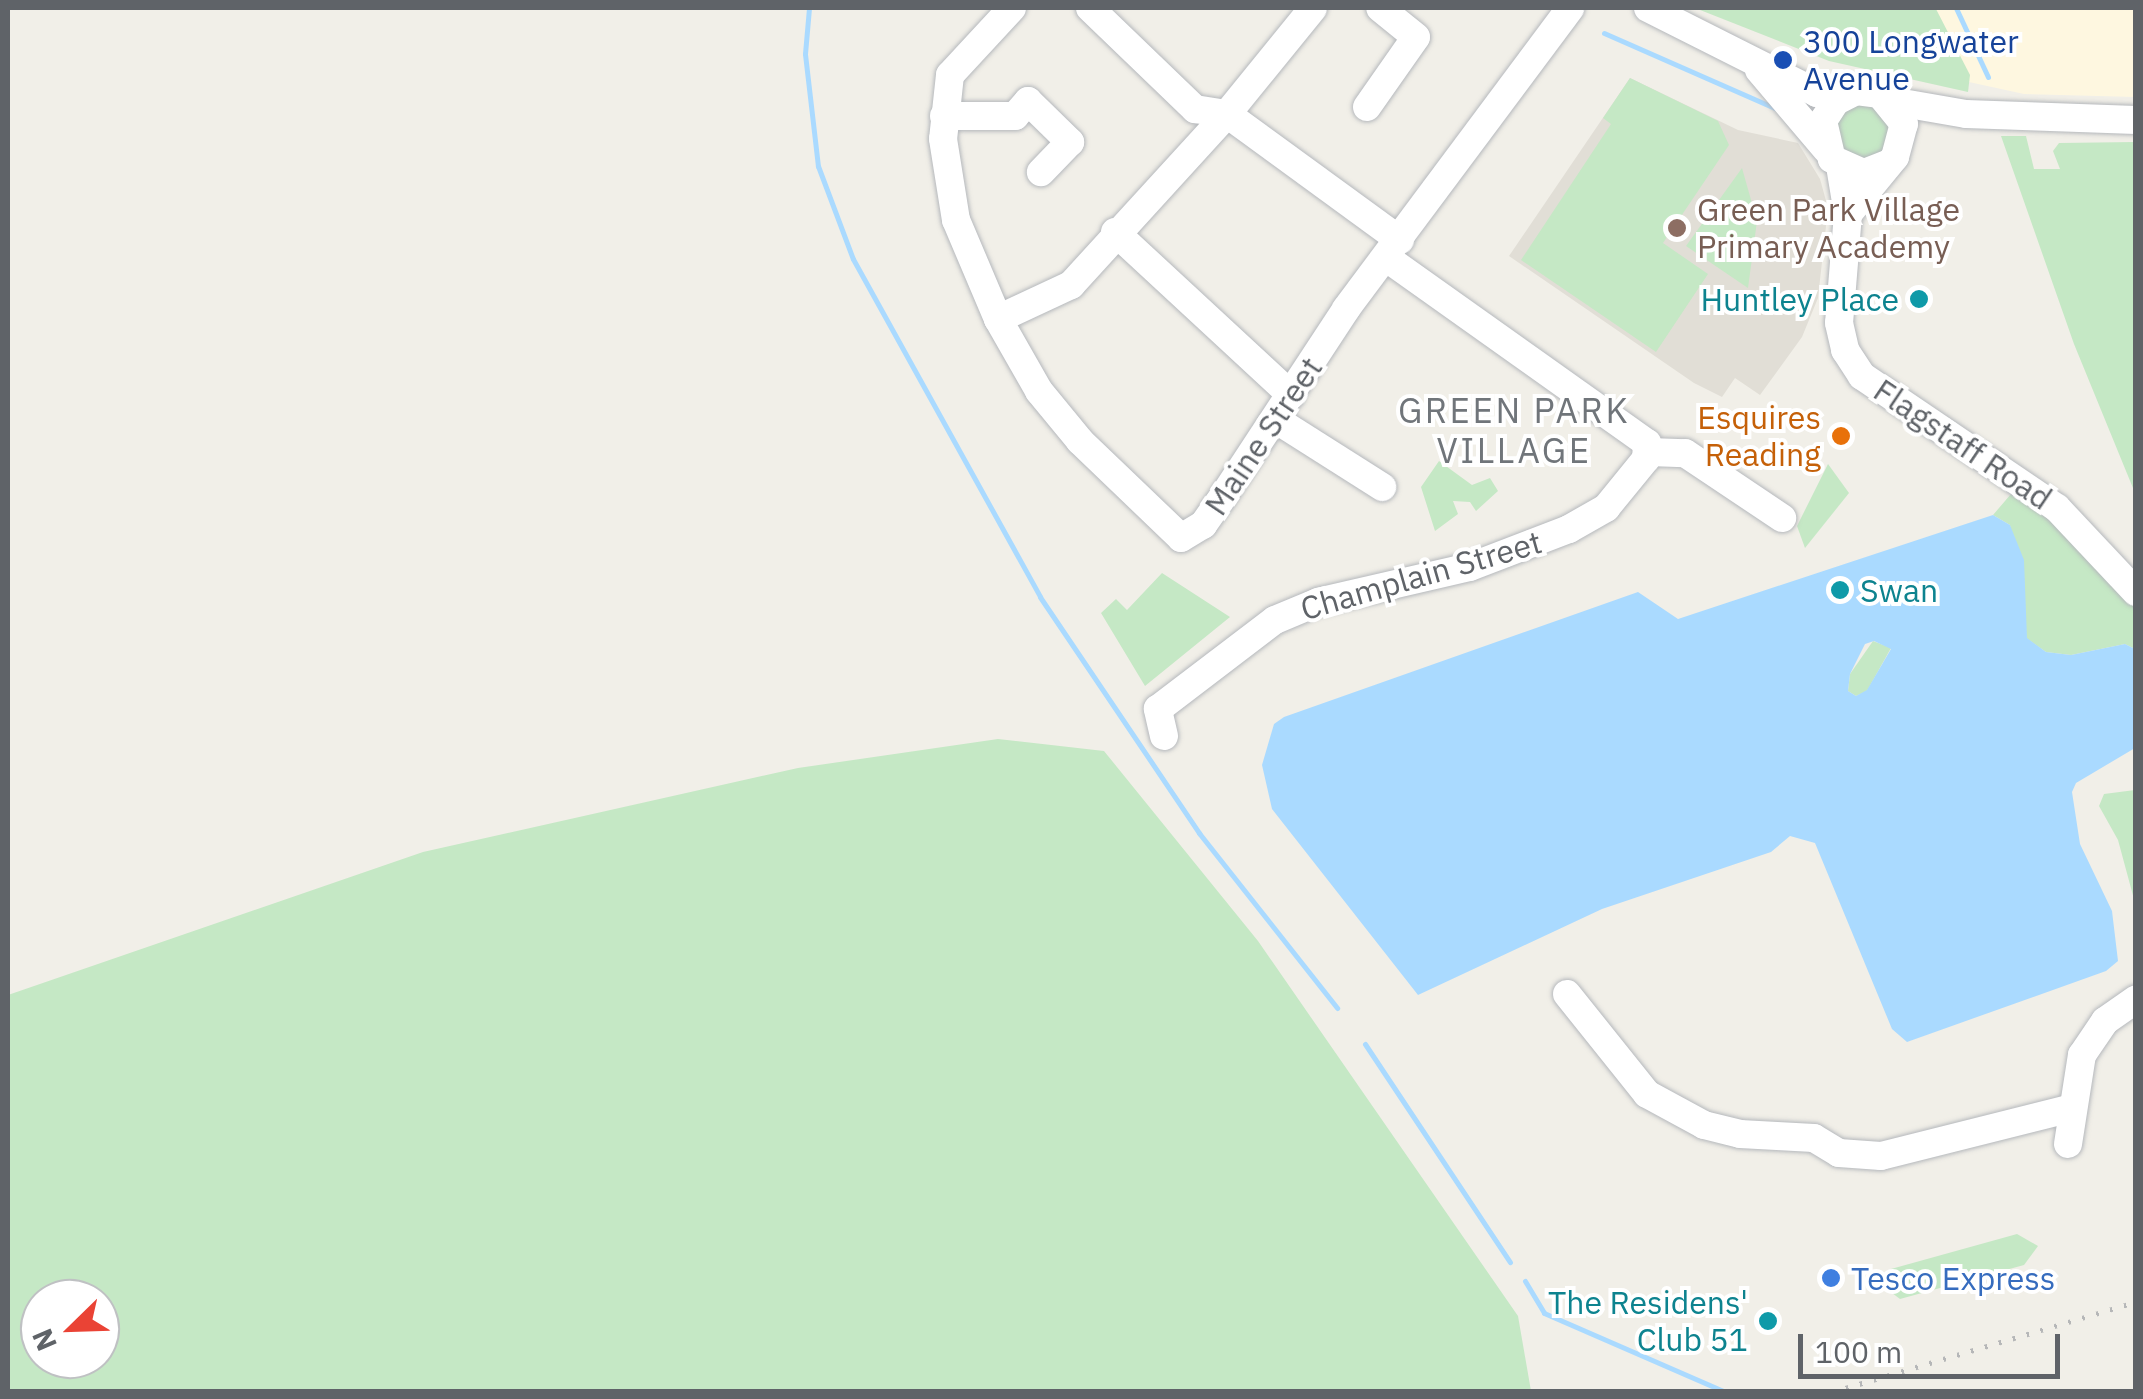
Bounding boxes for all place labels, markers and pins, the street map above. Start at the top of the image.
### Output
place label: 300 Longwater Avenue [1803,23,2019,98]
marker: 300 Longwater Avenue [1772,49,1794,71]
place label: Green Park Village Primary Academy [1697,191,1960,266]
marker: Green Park Village Primary Academy [1666,217,1688,239]
place label: Huntley Place [1701,280,1899,318]
marker: Huntley Place [1908,288,1930,310]
place label: Esquires Reading [1697,399,1821,474]
marker: Esquires Reading [1830,425,1852,447]
place label: Swan [1860,571,1938,609]
marker: Swan [1829,579,1851,601]
place label: Tesco Express [1851,1259,2055,1297]
marker: Tesco Express [1820,1267,1842,1289]
place label: The Residens' Club 51 [1548,1284,1748,1359]
marker: The Residens' Club 51 [1757,1310,1779,1332]

